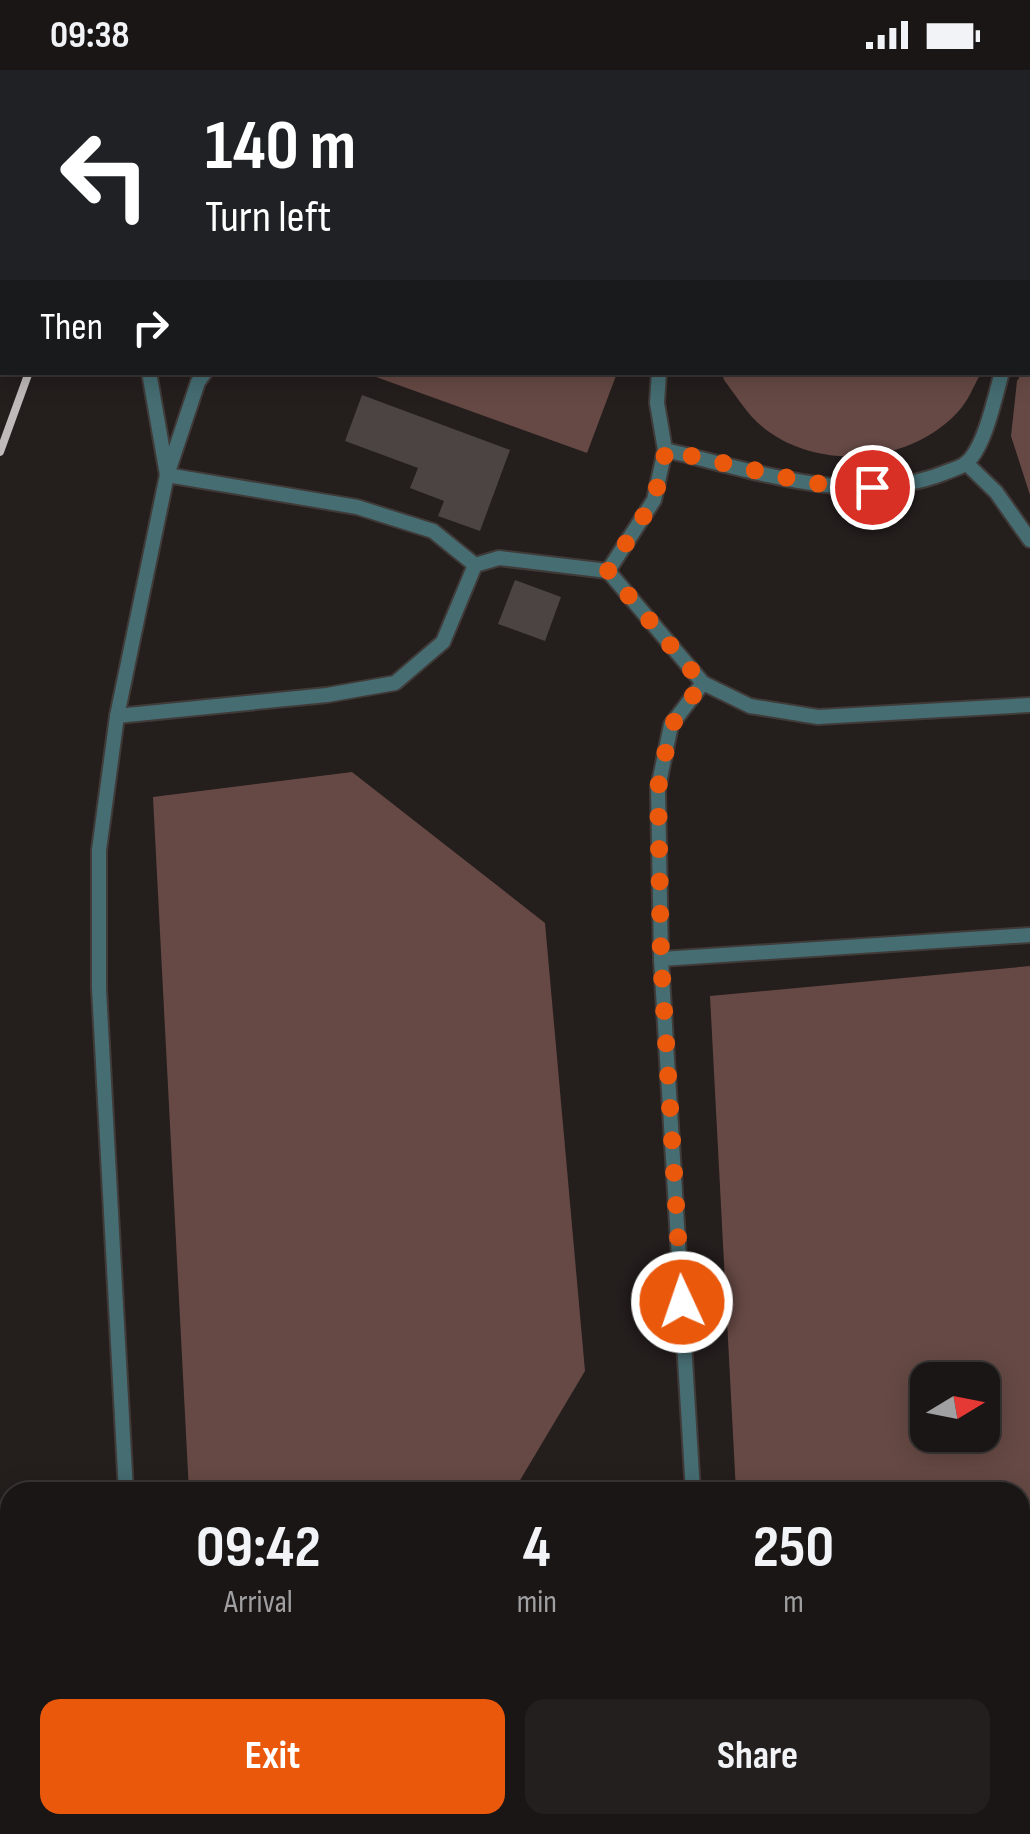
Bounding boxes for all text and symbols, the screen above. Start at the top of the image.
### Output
text: 09:38 [50,13,130,58]
text: 140 m [205,105,356,189]
icon: left [40,110,170,240]
text: Turn left [205,190,331,245]
icon: right [123,300,178,355]
text: Then [40,305,103,350]
pin [830,445,915,530]
icon: arrive [845,460,900,515]
position arrow [630,1250,734,1354]
north arrow [910,1362,1000,1452]
map controls [910,1362,1000,1452]
text: 09:42 [196,1512,321,1584]
text: 4 [523,1512,551,1584]
text: 250 [753,1512,834,1584]
text: Arrival [224,1583,293,1622]
text: min [517,1583,557,1622]
text: m [783,1583,804,1622]
button: Exit [40,1699,505,1814]
button: Share [525,1699,990,1814]

